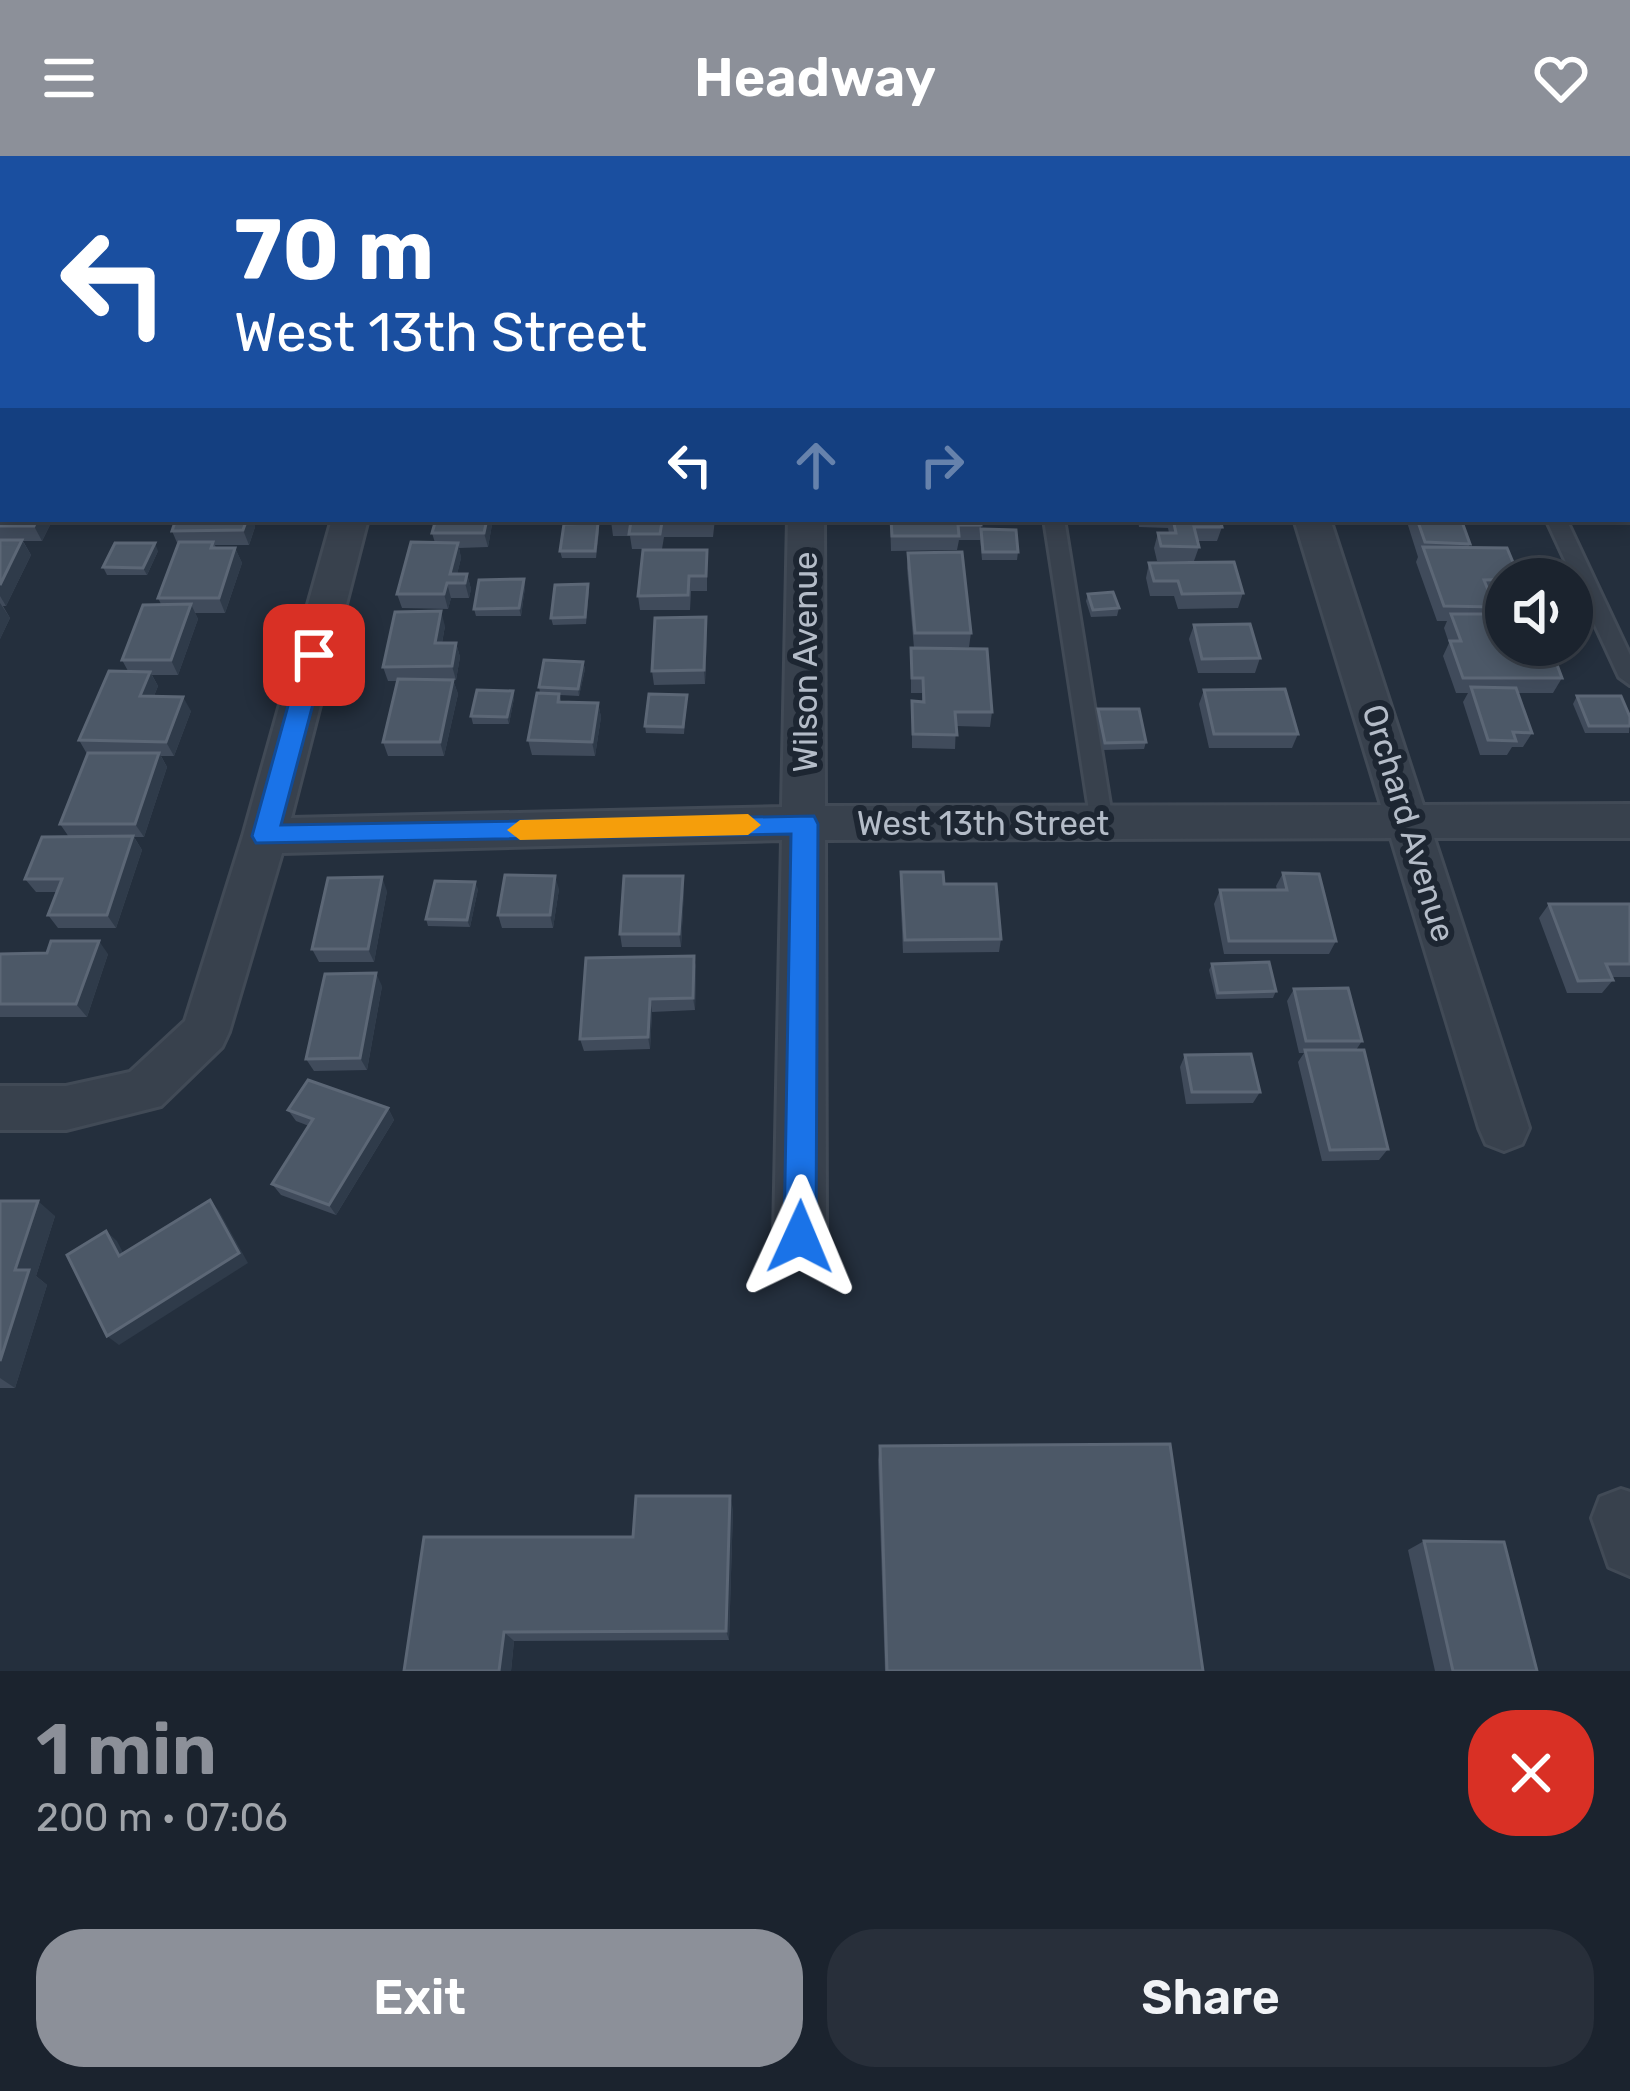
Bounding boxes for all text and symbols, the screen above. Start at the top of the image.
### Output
icon: menu [36,45,102,111]
icon: heart [1528,45,1594,111]
text: Headway [694,46,936,110]
text: 70 m [234,200,434,300]
icon: left [36,204,192,360]
text: West 13th Street [234,301,647,365]
icon: left [657,432,723,498]
icon: ahead [783,432,849,498]
icon: right [909,432,975,498]
street label: Wilson Avenue [786,551,825,773]
map controls [1485,558,1593,666]
button: sound [1485,558,1593,666]
pin [263,604,365,706]
icon: arrive [281,622,347,688]
street label: Orchard Avenue [1354,700,1464,946]
street label: West 13th Street [857,804,1109,843]
position arrow [737,1174,863,1300]
text: 1 min [36,1707,217,1792]
button: close [1468,1710,1594,1836]
text: 200 m · 07:06 [36,1795,288,1841]
button: Exit [36,1929,803,2067]
button: Share [827,1929,1594,2067]

